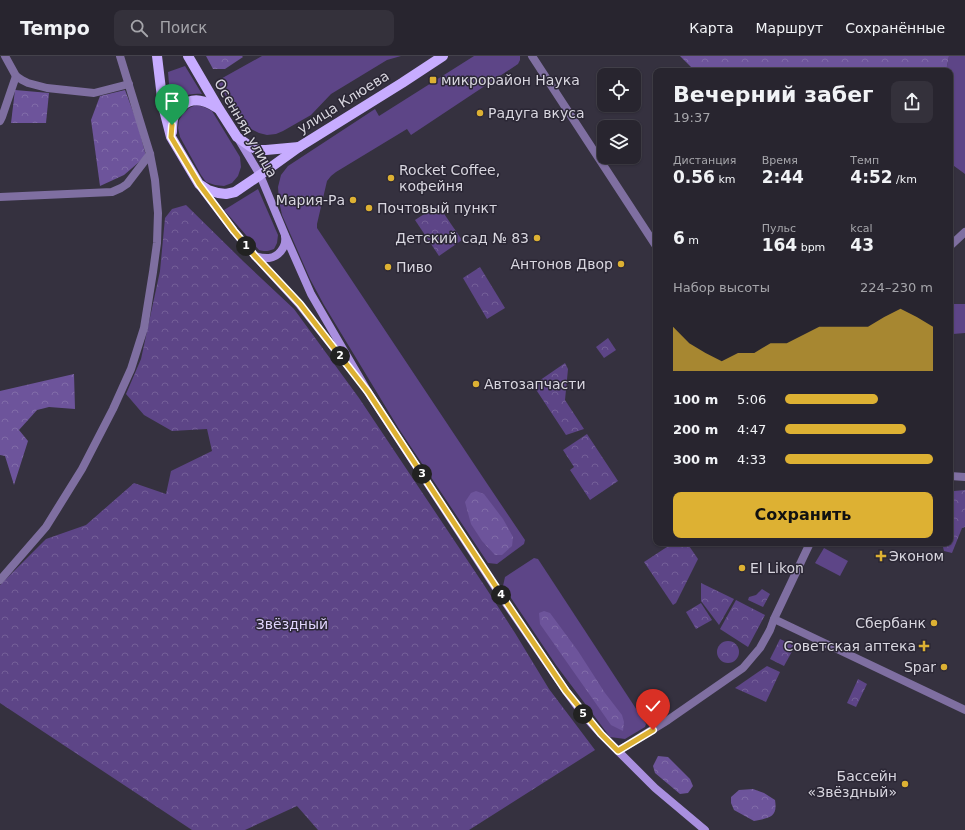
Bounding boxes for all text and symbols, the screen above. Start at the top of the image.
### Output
search box [114,10,394,46]
text: Tempo [20,17,90,39]
icon: search [128,17,150,39]
text: Поиск [160,19,207,37]
text: Карта [689,20,733,36]
text: Маршрут [755,20,823,36]
text: Сохранённые [845,20,945,36]
street label: улица Клюева [294,67,392,137]
map controls [597,68,641,164]
button: locate [597,68,641,112]
place label: микрорайон Наука [441,72,580,88]
marker: микрорайон Наука [428,75,438,85]
street label: Осенняя улица [211,76,281,180]
button: share [891,81,933,123]
text: Вечерний забег [673,82,874,107]
pin [155,84,189,125]
icon: arrive [161,90,183,112]
place label: Радуга вкуса [488,105,585,121]
marker: Радуга вкуса [475,108,485,118]
text: 19:37 [673,110,710,125]
button: layers [597,120,641,164]
text: Дистанция [673,154,736,167]
text: Время [762,154,798,167]
text: Темп [850,154,879,167]
place label: Rocket Coffee, кофейня [399,162,500,194]
text: 0.56 [673,167,715,187]
text: 2:44 [762,167,804,187]
text: 4:52 [850,167,893,187]
marker: Rocket Coffee, кофейня [386,173,396,183]
text: km [715,173,736,186]
text: /km [893,173,917,186]
place label: Мария-Ра [276,192,345,208]
marker: Мария-Ра [348,195,358,205]
place label: Почтовый пункт [377,200,497,216]
marker: Почтовый пункт [364,203,374,213]
text: Пульс [762,222,796,235]
text: kcal [850,222,873,235]
text: 6 [673,228,685,248]
place label: Детский сад № 83 [395,230,529,246]
marker: Детский сад № 83 [532,233,542,243]
text: m [685,234,699,247]
text: 164 [762,235,797,255]
text: 43 [850,235,874,255]
pin: 1 [236,236,256,256]
text: 1 [242,239,250,252]
text: bpm [797,241,825,254]
place label: Антонов Двор [510,256,613,272]
place label: Пиво [396,259,432,275]
marker: Антонов Двор [616,259,626,269]
marker: Пиво [383,262,393,272]
text: Набор высоты [673,280,770,295]
text: 224–230 m [860,280,933,295]
pin: 2 [330,346,350,366]
text: 2 [336,349,344,362]
place label: Автозапчасти [484,376,586,392]
marker: Автозапчасти [471,379,481,389]
text: 100 m [673,392,718,407]
text: 5:06 [737,392,766,407]
text: 200 m [673,422,718,437]
text: 4:47 [737,422,766,437]
text: 300 m [673,452,718,467]
text: 4:33 [737,452,766,467]
pin: 3 [412,464,432,484]
text: 3 [418,467,426,480]
button: Сохранить [673,492,933,538]
place label: Эконом [889,548,944,564]
marker: Эконом [876,551,886,561]
place label: El Likon [750,560,804,576]
marker: El Likon [737,563,747,573]
pin: 4 [491,585,511,605]
text: 4 [497,588,505,601]
place label: Сбербанк [855,615,926,631]
park label: Звёздный [256,616,328,632]
marker: Сбербанк [929,618,939,628]
place label: Советская аптека [783,638,916,654]
marker: Советская аптека [919,641,929,651]
place label: Spar [904,659,936,675]
marker: Spar [939,662,949,672]
pin [636,689,670,730]
icon: check [642,695,664,717]
pin: 5 [573,704,593,724]
text: 5 [579,707,587,720]
place label: Бассейн «Звёздный» [808,768,897,800]
marker: Бассейн «Звёздный» [900,779,910,789]

